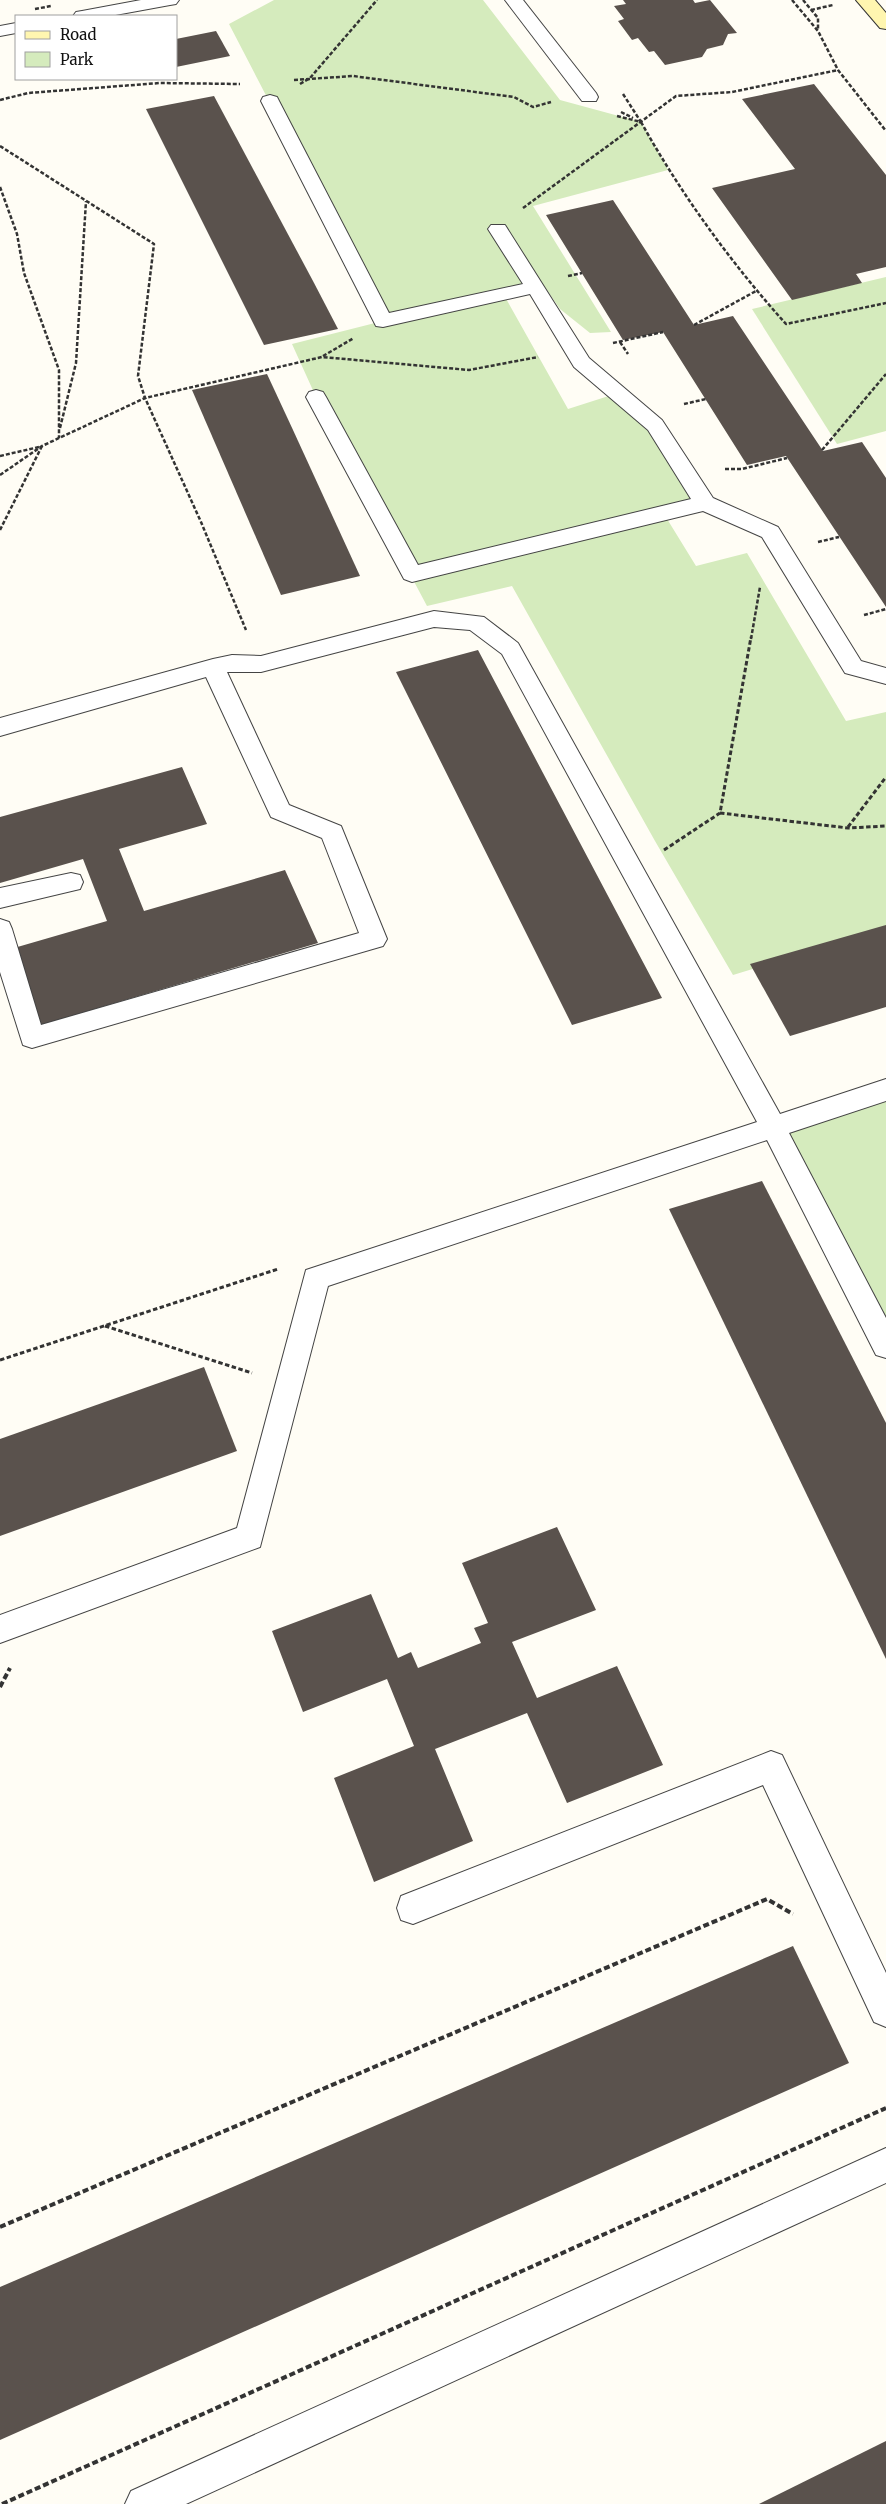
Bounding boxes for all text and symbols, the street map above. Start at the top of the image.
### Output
legend [15,15,178,80]
text: Road [60,25,96,44]
text: Park [60,50,94,69]

